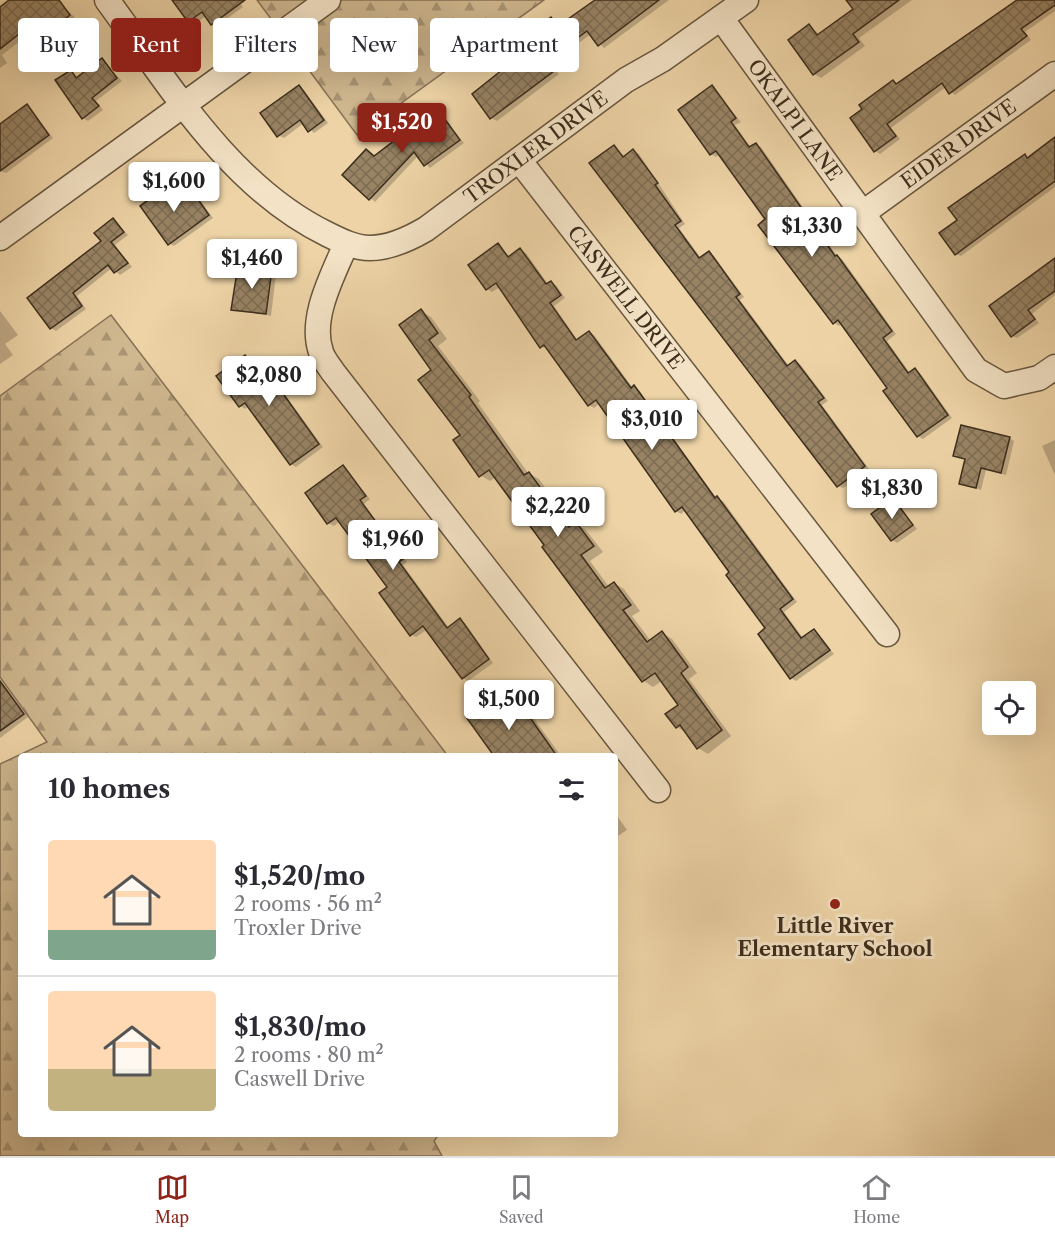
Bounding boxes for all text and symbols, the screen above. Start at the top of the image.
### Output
chip: Buy [18,18,99,72]
chip: Rent [111,18,201,72]
chip: Filters [213,18,318,72]
chip: New [330,18,418,72]
chip: Apartment [430,18,579,72]
street label: OKALPI LANE [743,55,847,185]
street label: TROXLER DRIVE [459,86,612,209]
street label: EIDER DRIVE [896,94,1021,194]
pin: $1,520 [353,103,451,154]
text: $1,520 [371,110,433,134]
pin: $1,600 [125,162,223,213]
text: $1,600 [142,169,206,193]
pin: $1,330 [763,207,861,258]
text: $1,330 [781,214,843,238]
street label: CASWELL DRIVE [562,221,689,374]
pin: $1,460 [203,239,301,290]
text: $1,460 [221,246,283,270]
pin: $2,080 [220,356,318,407]
text: $2,080 [236,363,302,387]
pin: $3,010 [603,400,701,451]
text: $3,010 [621,407,683,431]
pin: $1,830 [843,469,941,520]
text: $1,830 [861,476,923,500]
pin: $2,220 [509,487,607,538]
text: $2,220 [526,494,590,518]
pin: $1,960 [344,520,442,571]
text: $1,960 [362,527,424,551]
pin: $1,500 [460,680,558,731]
map controls [982,681,1036,735]
button: locate [982,681,1036,735]
text: $1,500 [478,687,540,711]
text: 10 homes [48,773,170,805]
icon: filters [555,773,588,806]
text: $1,520/mo [234,860,365,892]
icon: home [96,864,168,936]
text: 2 rooms · 56 m² [234,892,382,916]
marker: Little River Elementary School [828,897,842,911]
place label: Little River Elementary School [737,914,933,961]
text: Troxler Drive [234,916,362,940]
text: $1,830/mo [234,1011,366,1043]
icon: home [96,1015,168,1087]
text: 2 rooms · 80 m² [234,1043,384,1067]
text: Caswell Drive [234,1067,365,1091]
tab: Map [155,1171,189,1227]
tab: Saved [499,1171,543,1227]
tab: Home [853,1171,900,1227]

